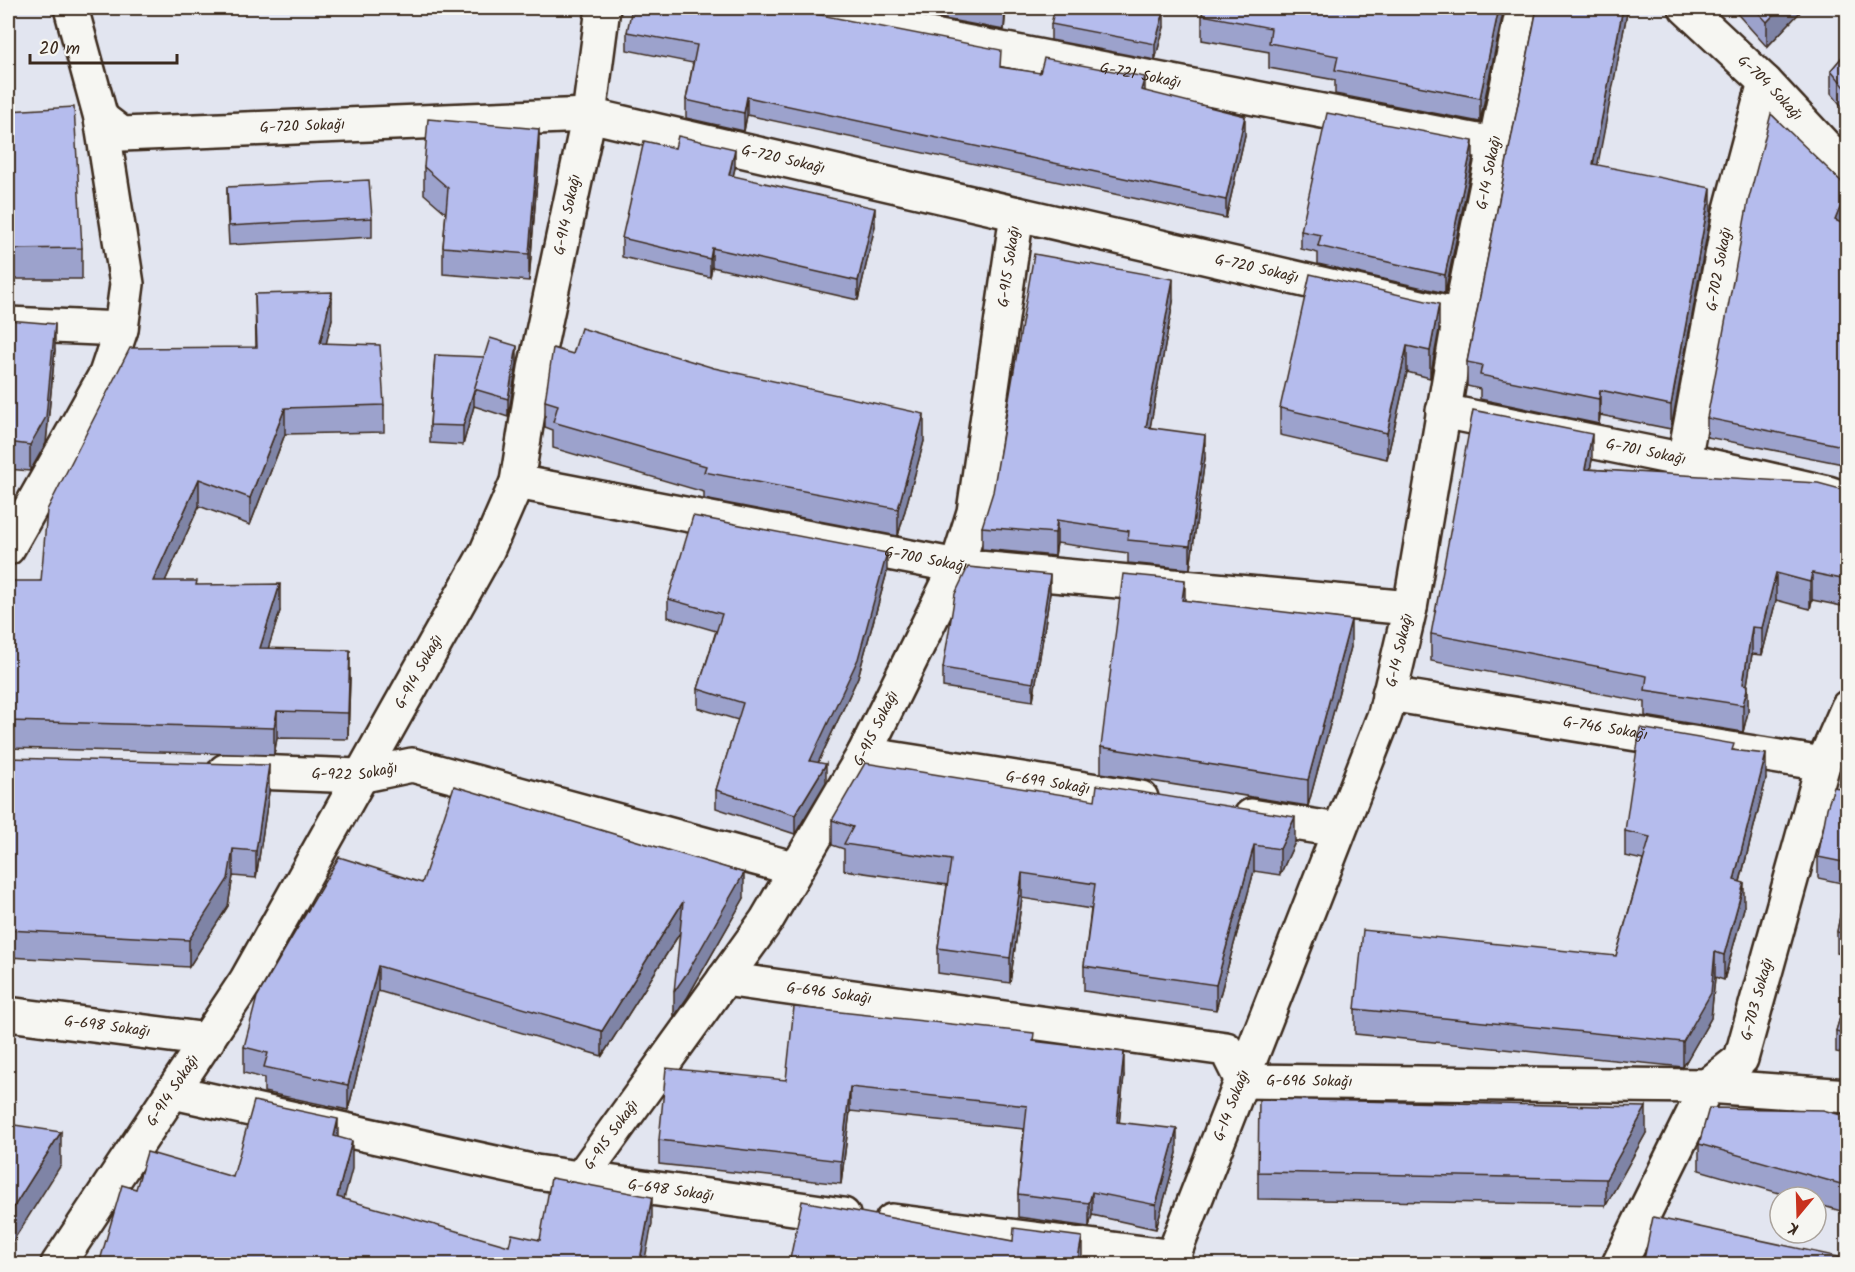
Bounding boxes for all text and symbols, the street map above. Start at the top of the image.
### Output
scale bar [30,27,177,65]
text: 20 m [39,35,80,64]
street label: G-704 Sokağı [1732,50,1808,127]
street label: G-721 Sokağı [1098,56,1183,96]
street label: G-720 Sokağı [259,113,346,140]
street label: G-14 Sokağı [1470,133,1509,212]
street label: G-720 Sokağı [739,139,827,181]
street label: G-914 Sokağı [547,172,588,258]
street label: G-915 Sokağı [992,224,1027,309]
street label: G-702 Sokağı [1700,225,1739,313]
street label: G-720 Sokağı [1213,248,1301,290]
street label: G-701 Sokağı [1604,432,1688,472]
street label: G-700 Sokağı [882,540,968,579]
street label: G-14 Sokağı [1380,611,1420,689]
street label: G-914 Sokağı [389,630,450,714]
street label: G-915 Sokağı [847,686,906,771]
street label: G-746 Sokağı [1561,710,1649,748]
street label: G-922 Sokağı [311,756,400,788]
street label: G-699 Sokağı [1004,765,1092,802]
street label: G-703 Sokağı [1735,955,1781,1043]
street label: G-696 Sokağı [785,976,873,1011]
street label: G-698 Sokağı [63,1009,152,1044]
street label: G-914 Sokağı [140,1050,206,1132]
street label: G-14 Sokağı [1207,1066,1257,1145]
street label: G-696 Sokağı [1266,1069,1353,1094]
street label: G-915 Sokağı [578,1095,645,1175]
street label: G-698 Sokağı [626,1173,716,1209]
north arrow [1768,1185,1828,1245]
text: K [1785,1214,1802,1241]

